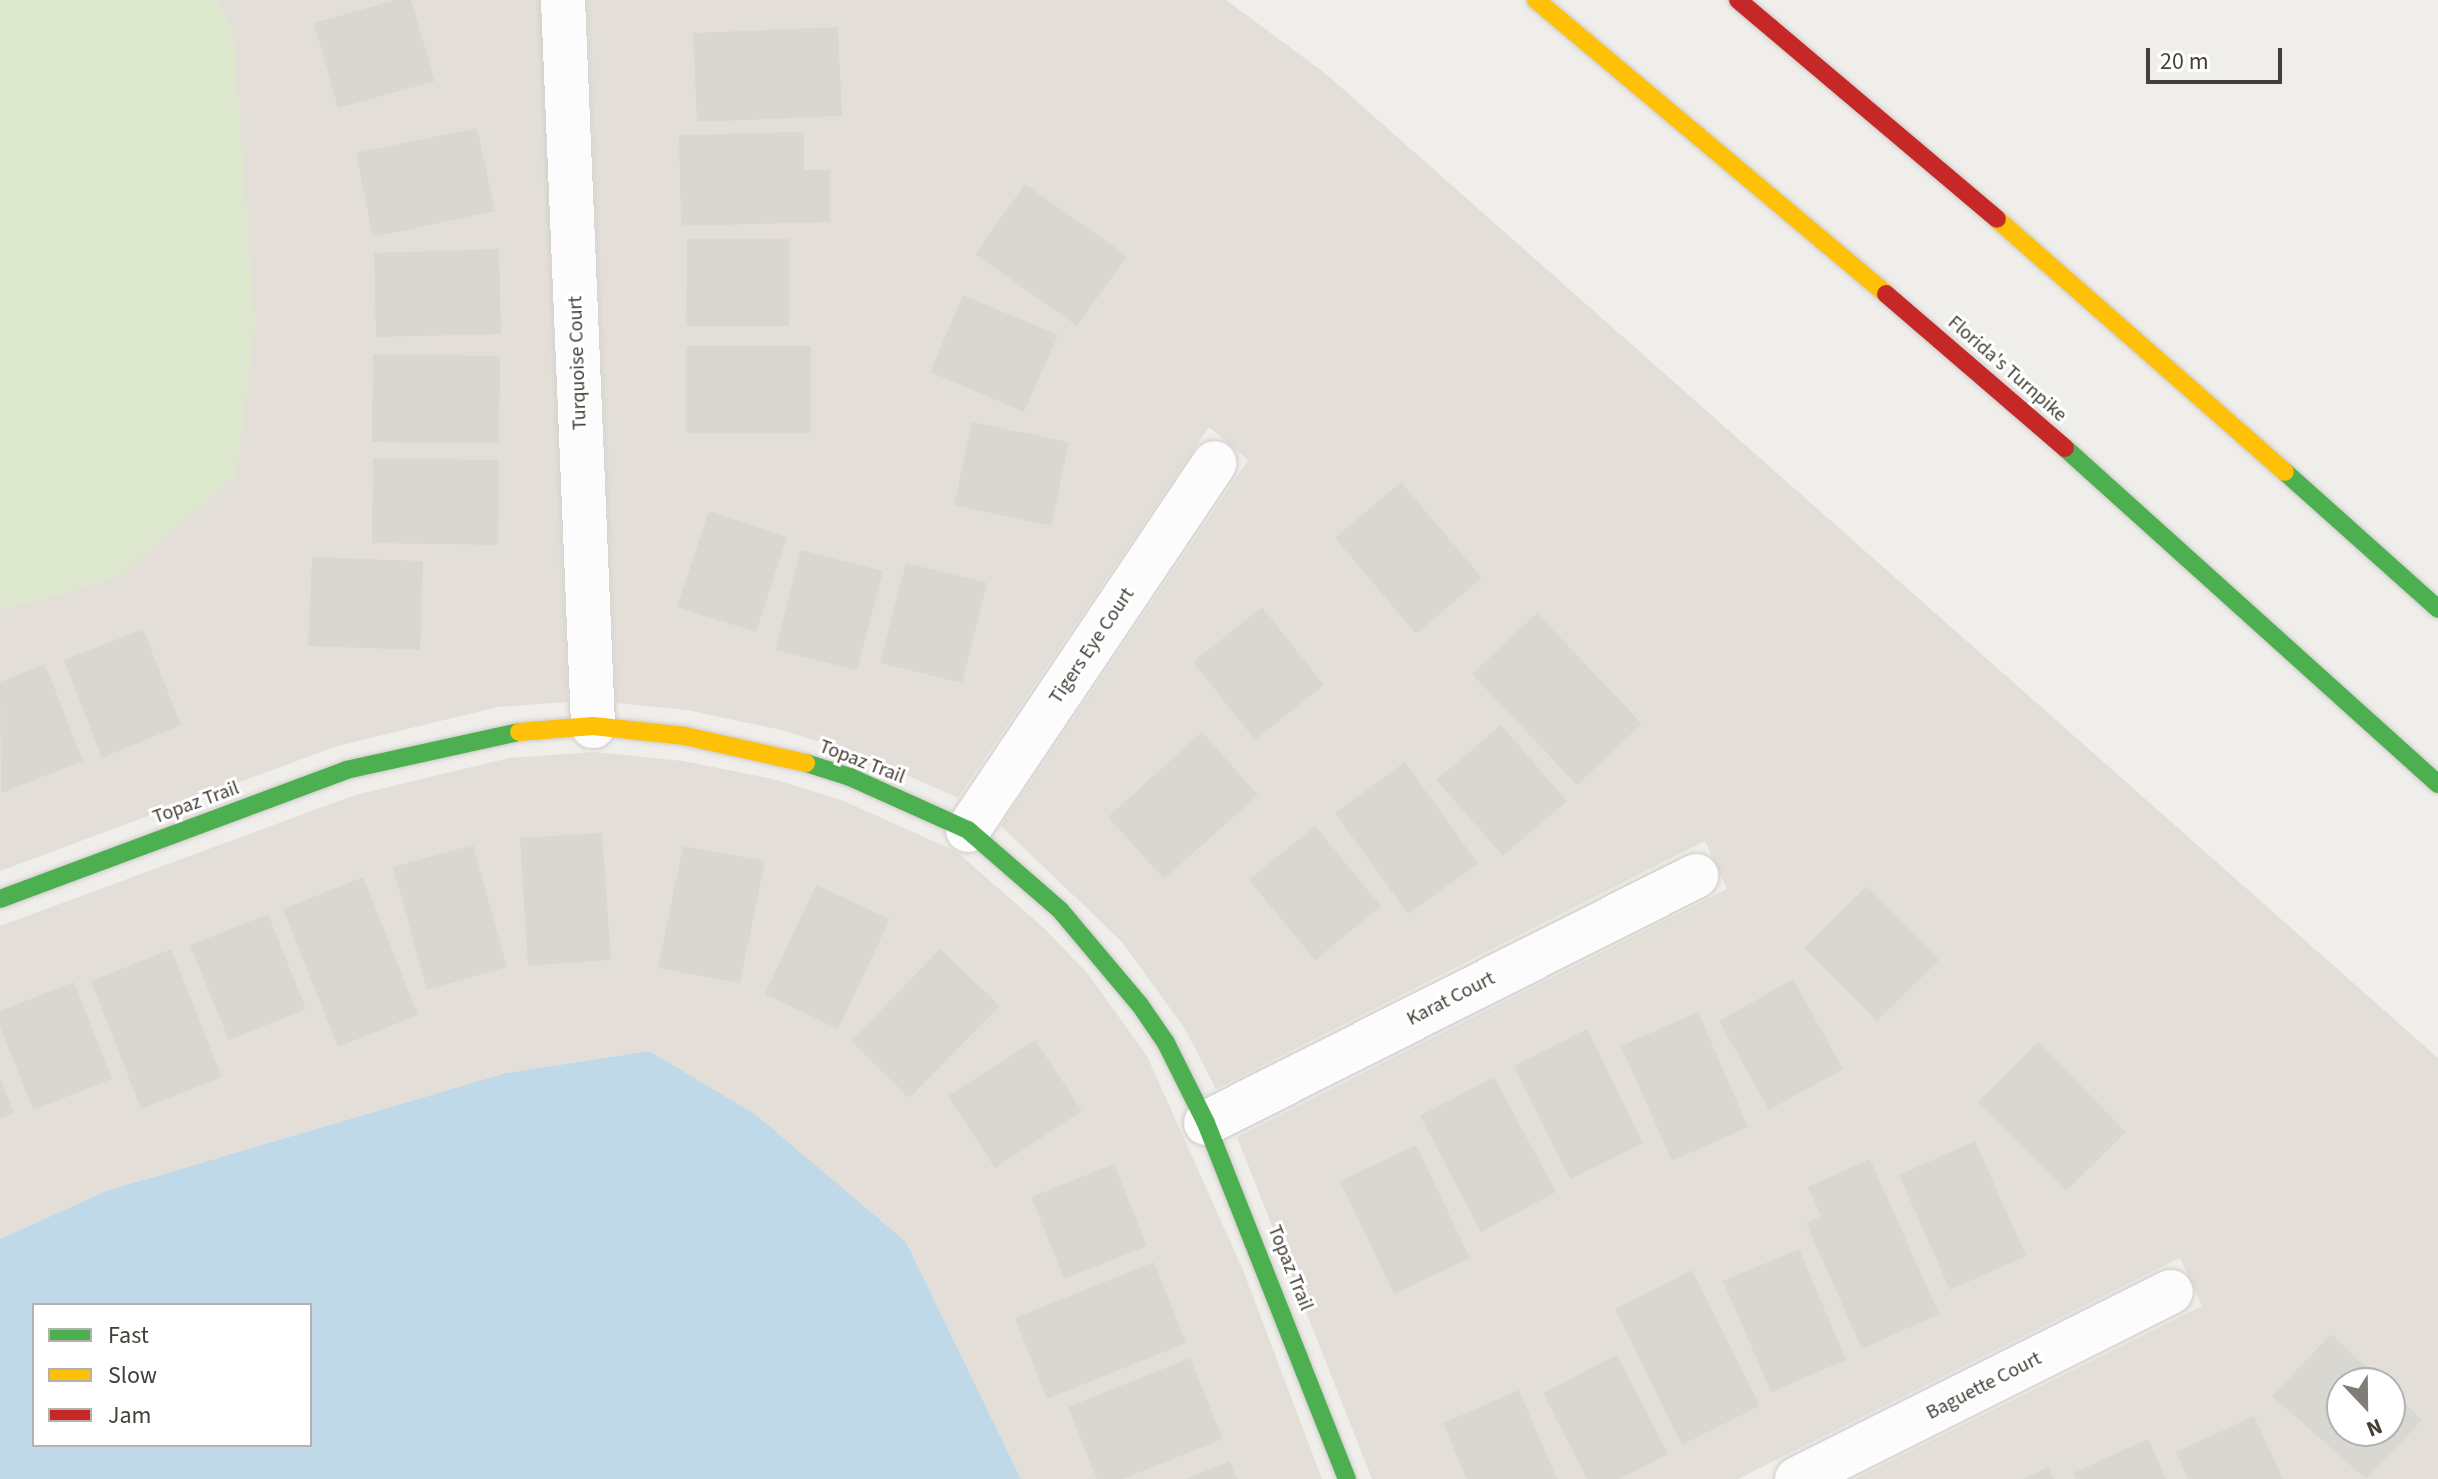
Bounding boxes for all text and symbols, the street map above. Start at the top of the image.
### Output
scale bar [2150,32,2286,82]
text: 20 m [2160,44,2209,79]
street label: Turquoise Court [564,295,592,431]
street label: Florida's Turnpike [1943,311,2071,427]
street label: Tigers Eye Court [1044,583,1140,709]
street label: Topaz Trail [816,735,908,789]
street label: Topaz Trail [150,776,242,830]
street label: Karat Court [1403,967,1499,1031]
street label: Topaz Trail [1262,1222,1318,1314]
legend [32,1303,312,1447]
text: Fast [108,1318,149,1353]
street label: Baguette Court [1922,1347,2046,1425]
text: Slow [108,1358,157,1393]
north arrow [2326,1367,2406,1447]
text: Jam [108,1398,152,1433]
text: N [2361,1410,2387,1445]

